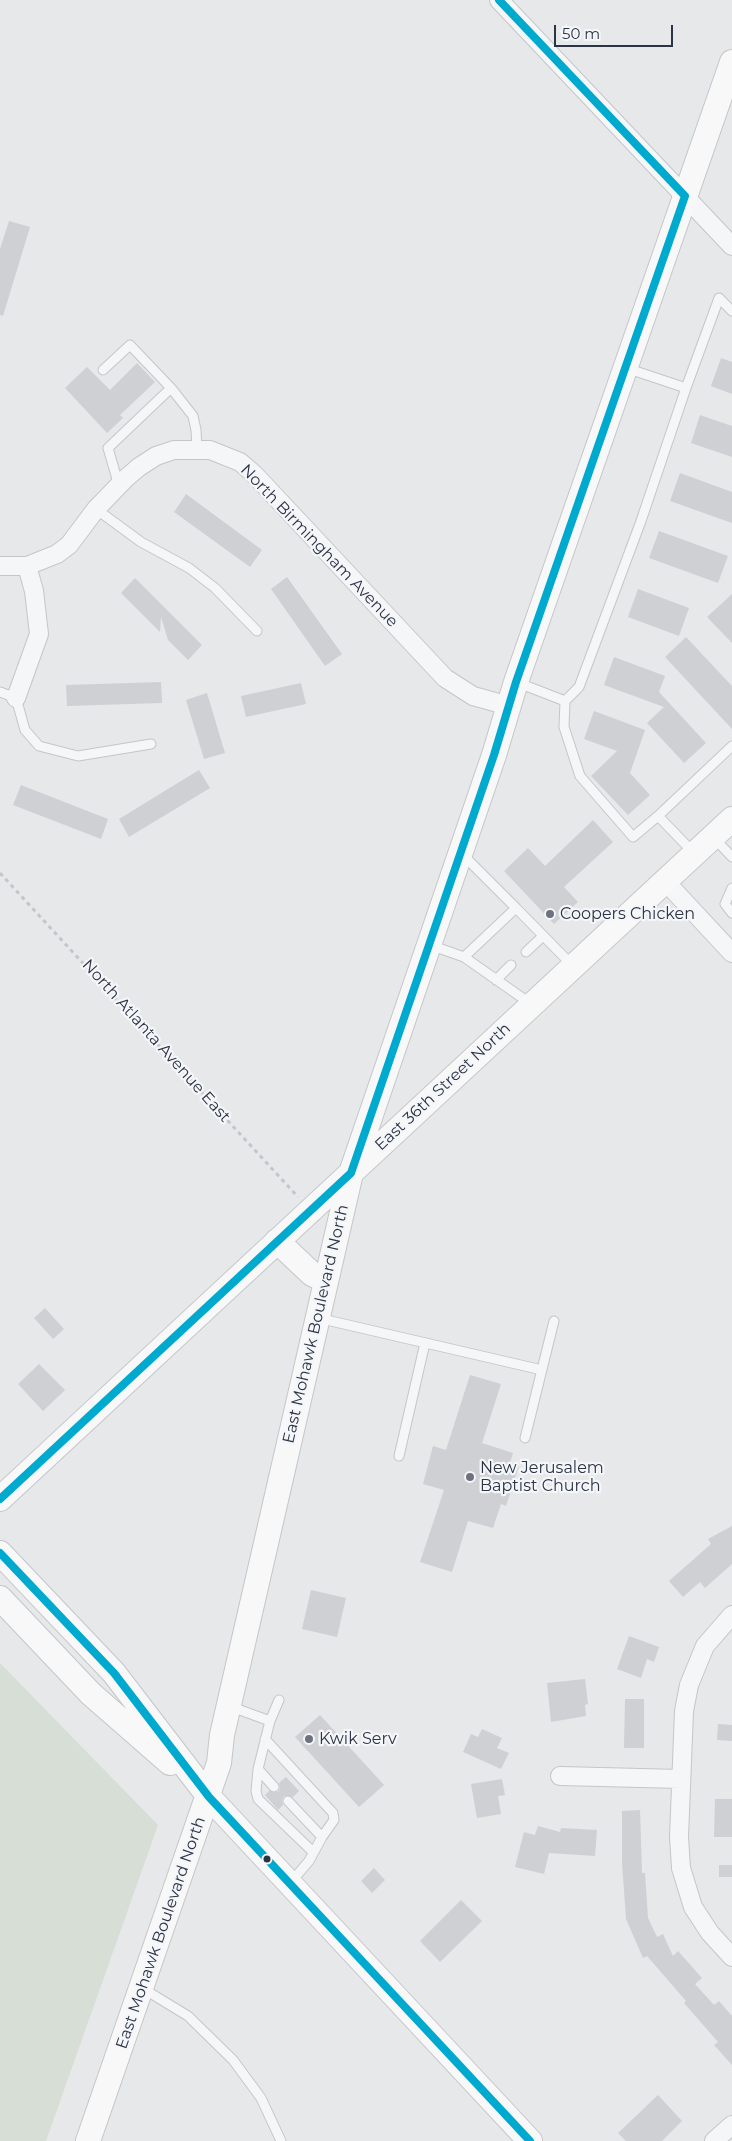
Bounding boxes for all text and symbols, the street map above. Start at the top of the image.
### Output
scale bar [557,15,676,47]
text: 50 m [562,24,600,43]
street label: North Birmingham Avenue [236,461,402,631]
place label: Coopers Chicken [560,904,695,924]
marker: Coopers Chicken [544,908,556,920]
street label: North Atlanta Avenue East [78,956,234,1126]
street label: East 36th Street North [371,1019,515,1155]
street label: East Mohawk Boulevard North [279,1203,353,1445]
place label: New Jerusalem Baptist Church [480,1458,604,1496]
marker: New Jerusalem Baptist Church [464,1471,476,1483]
place label: Kwik Serv [319,1729,397,1749]
marker: Kwik Serv [303,1733,315,1745]
street label: East Mohawk Boulevard North [112,1814,210,2052]
unlabelled marker [262,1854,272,1864]

